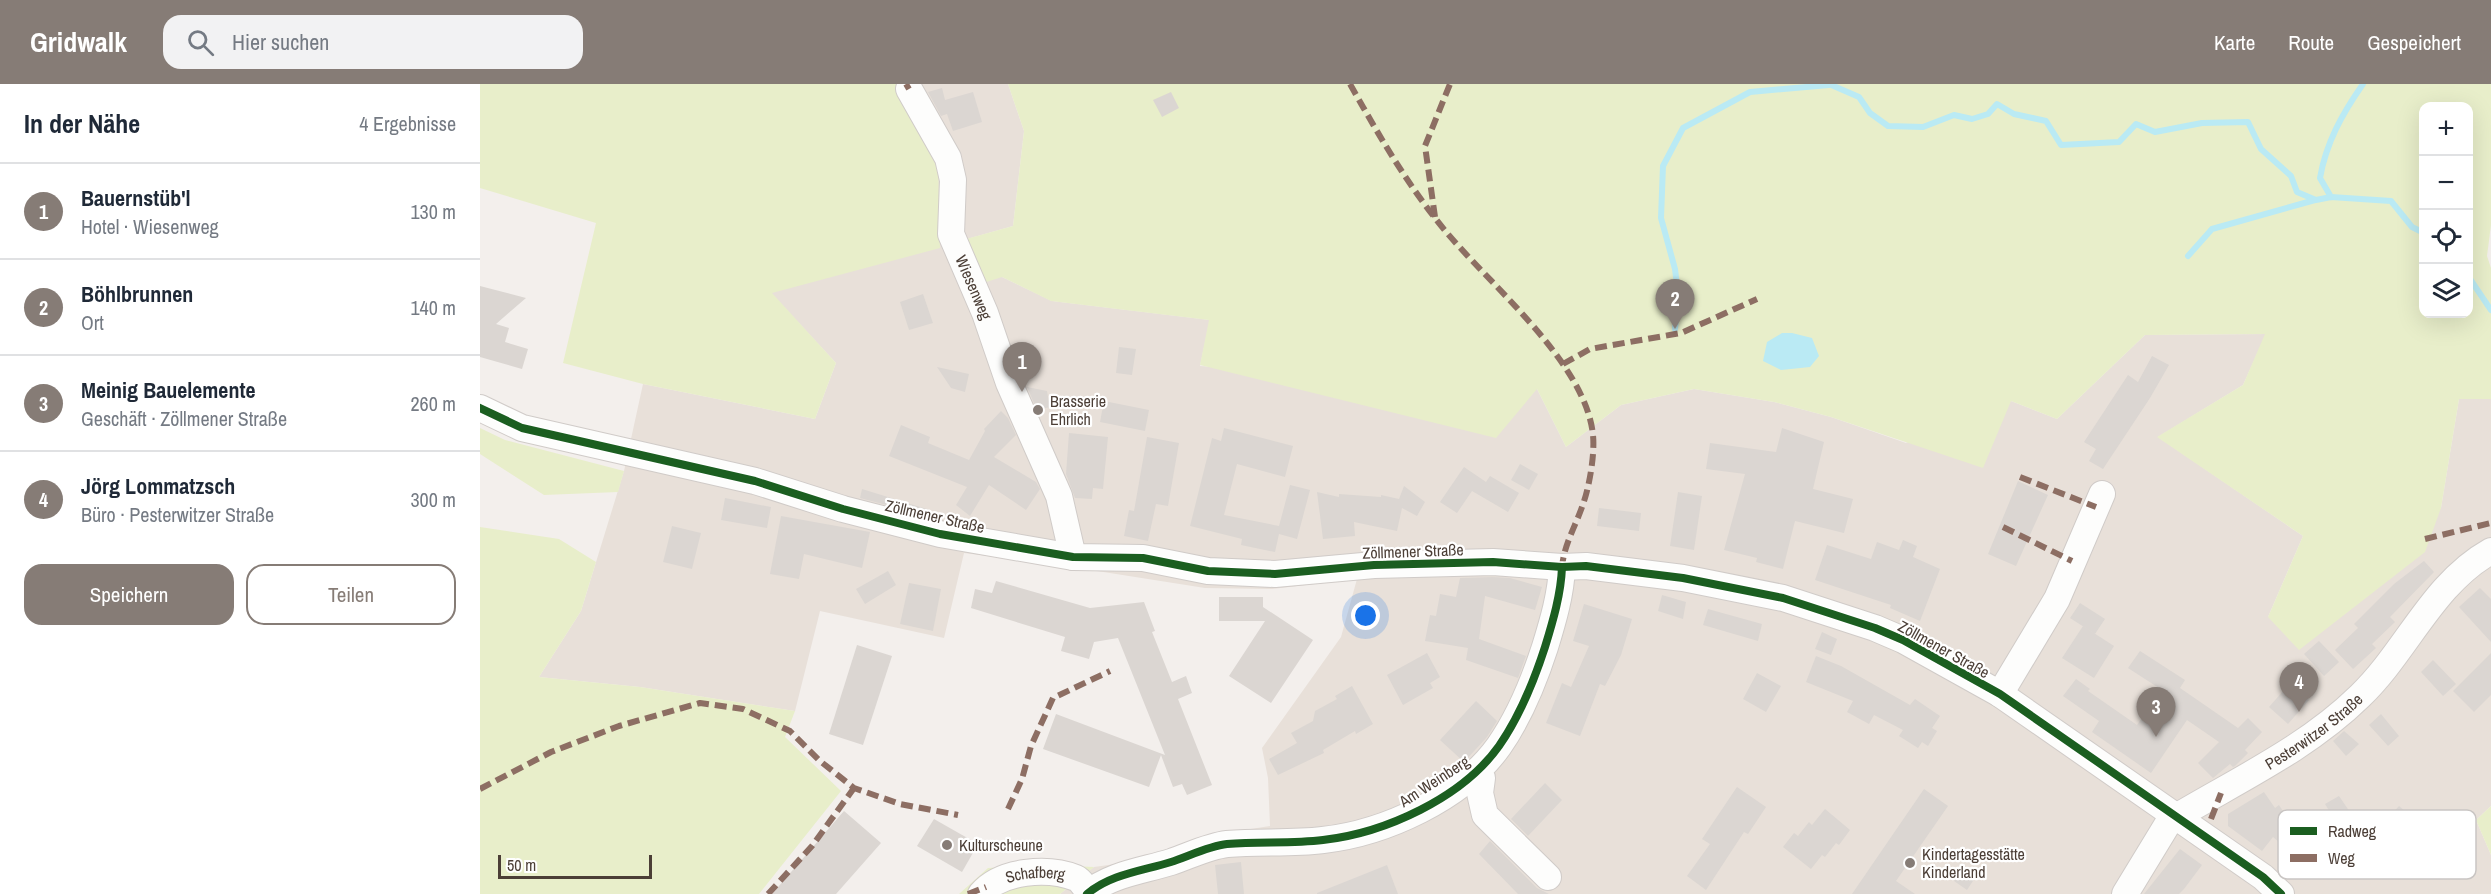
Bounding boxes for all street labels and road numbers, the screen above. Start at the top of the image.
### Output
street label: Wiesenweg [950,252,998,323]
street label: Zöllmener Straße [883,494,987,538]
street label: Zöllmener Straße [1362,538,1464,564]
street label: Zöllmener Straße [1894,615,1994,683]
street label: Pesterwitzer Straße [2261,689,2367,775]
street label: Am Weinberg [1394,750,1474,813]
street label: Schafberg [1003,861,1068,888]

